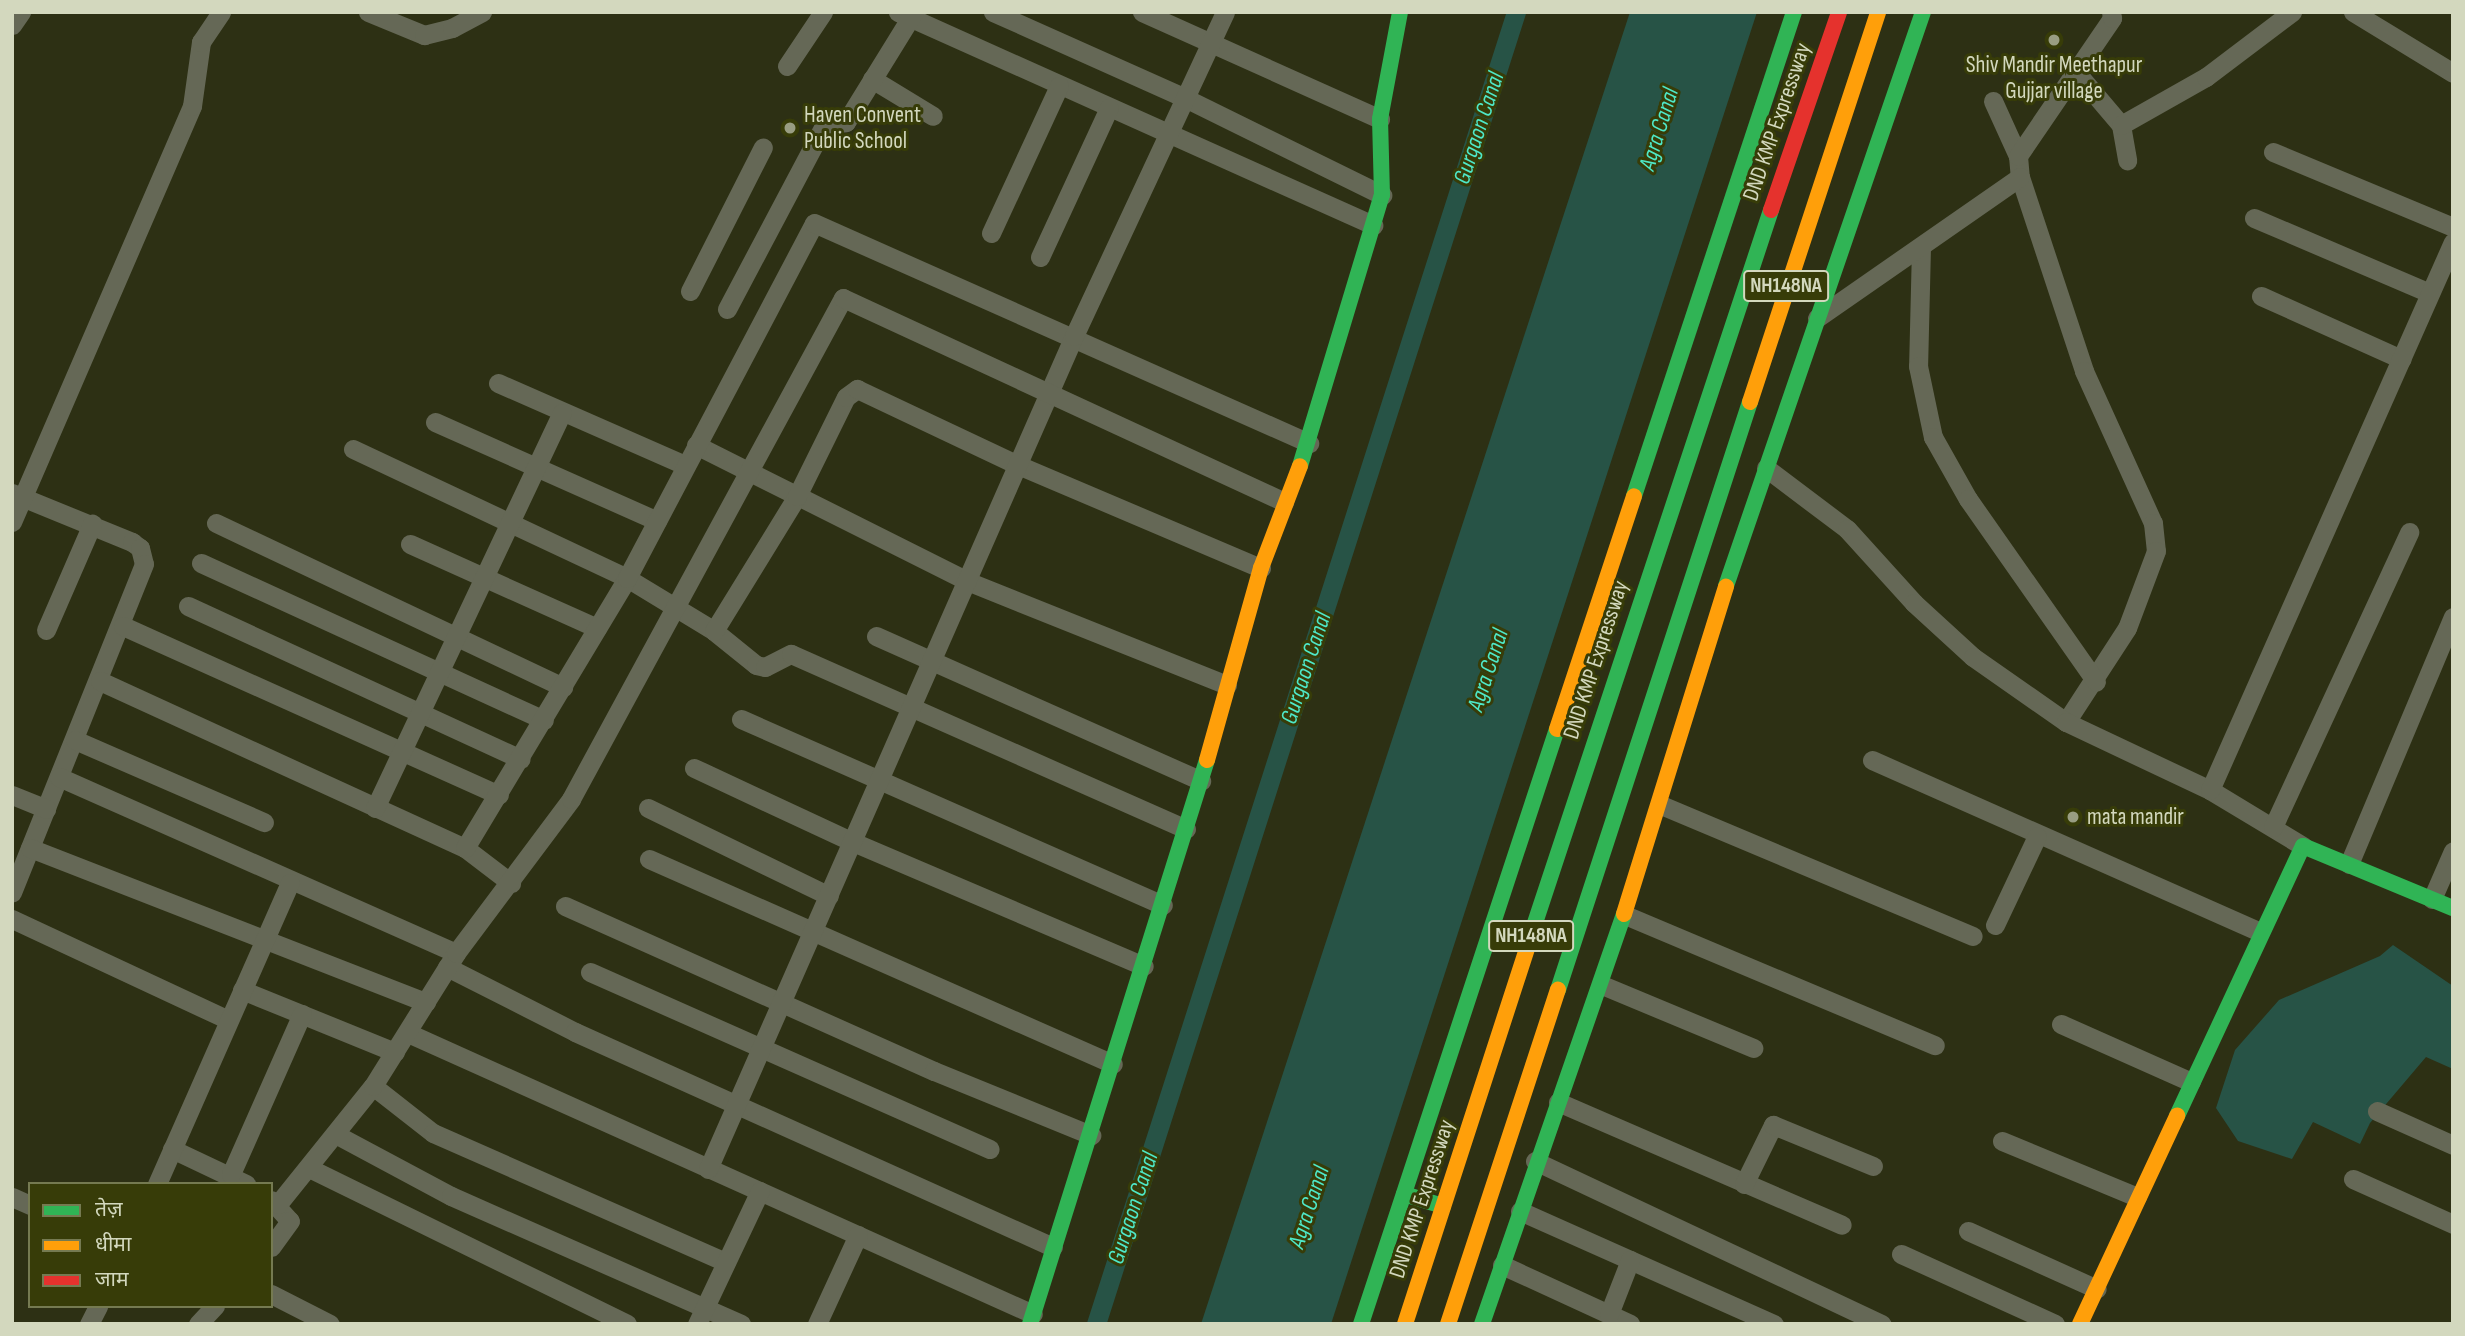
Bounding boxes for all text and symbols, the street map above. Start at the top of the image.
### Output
marker: Shiv Mandir Meethapur Gujjar village [2046,32,2062,48]
street label: DND KMP Expressway [1737,39,1817,205]
place label: Shiv Mandir Meethapur Gujjar village [1966,51,2142,105]
water label: Gurgaon Canal [1447,68,1511,188]
water label: Agra Canal [1633,84,1685,174]
place label: Haven Convent Public School [804,101,921,155]
marker: Haven Convent Public School [782,120,798,136]
road number: NH148NA [1742,268,1830,304]
street label: DND KMP Expressway [1557,577,1635,743]
water label: Gurgaon Canal [1274,608,1338,728]
water label: Agra Canal [1461,625,1515,715]
place label: mata mandir [2087,803,2184,831]
marker: mata mandir [2065,809,2081,825]
road number: NH148NA [1487,918,1575,954]
street label: DND KMP Expressway [1383,1116,1461,1282]
water label: Gurgaon Canal [1101,1148,1165,1268]
water label: Agra Canal [1282,1162,1336,1252]
legend [28,1182,273,1308]
text: तेज़ [95,1197,123,1222]
text: धीमा [95,1232,131,1257]
text: जाम [95,1267,129,1292]

